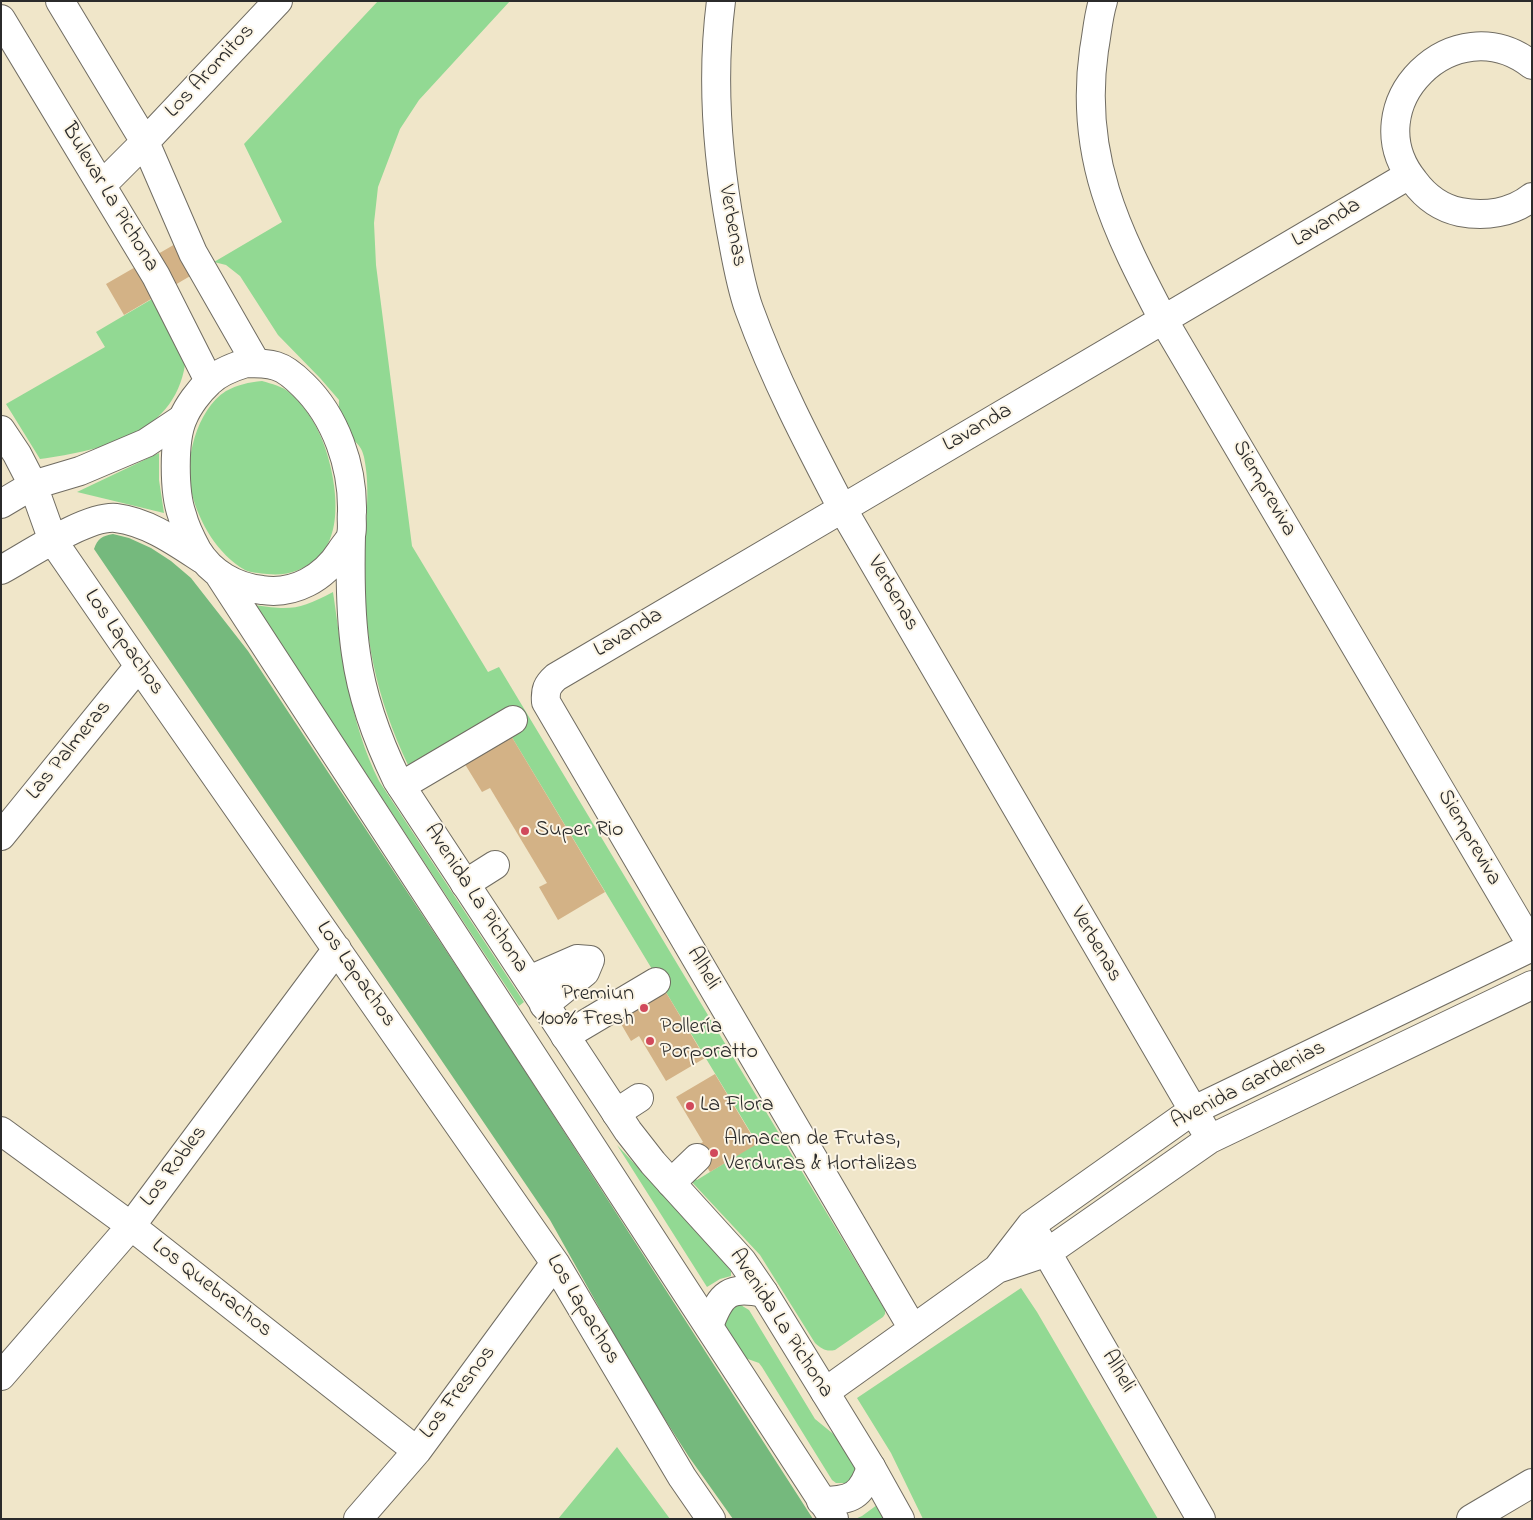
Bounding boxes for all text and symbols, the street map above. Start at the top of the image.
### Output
street label: Los Aromitos [161,19,261,125]
street label: Bulevar La Pichona [54,119,164,277]
street label: Verbenas [711,183,751,269]
street label: Lavanda [1288,193,1366,255]
street label: Lavanda [939,399,1017,459]
street label: Siempreviva [1225,436,1301,542]
street label: Verbenas [860,552,924,636]
street label: Los Lapachos [77,585,169,701]
street label: Lavanda [590,603,668,665]
street label: Las Palmeras [22,696,118,806]
street label: Siempreviva [1430,785,1506,891]
place label: Super Rio [535,818,623,844]
street label: Avenida La Pichona [417,820,533,978]
marker: Super Rio [519,825,531,837]
street label: Verbenas [1063,903,1127,987]
street label: Los Lapachos [309,917,401,1033]
street label: Alheli [679,943,725,995]
place label: Premiun 100% Fresh [538,982,634,1034]
marker: Premiun 100% Fresh [638,1002,650,1014]
place label: Pollería Porporatto [660,1015,758,1066]
marker: Pollería Porporatto [644,1035,656,1047]
street label: Avenida Gardenias [1167,1036,1331,1136]
place label: La Flora [700,1093,774,1119]
marker: La Flora [684,1100,696,1112]
street label: Los Robles [136,1121,214,1213]
place label: Almacen de Frutas, Verduras & Hortalizas [724,1127,917,1178]
marker: Almacen de Frutas, Verduras & Hortalizas [708,1147,720,1159]
street label: Los Quebrachos [145,1234,277,1344]
street label: Avenida La Pichona [722,1245,838,1403]
street label: Los Lapachos [539,1250,625,1370]
street label: Los Fresnos [415,1341,503,1445]
street label: Alheli [1094,1346,1140,1398]

